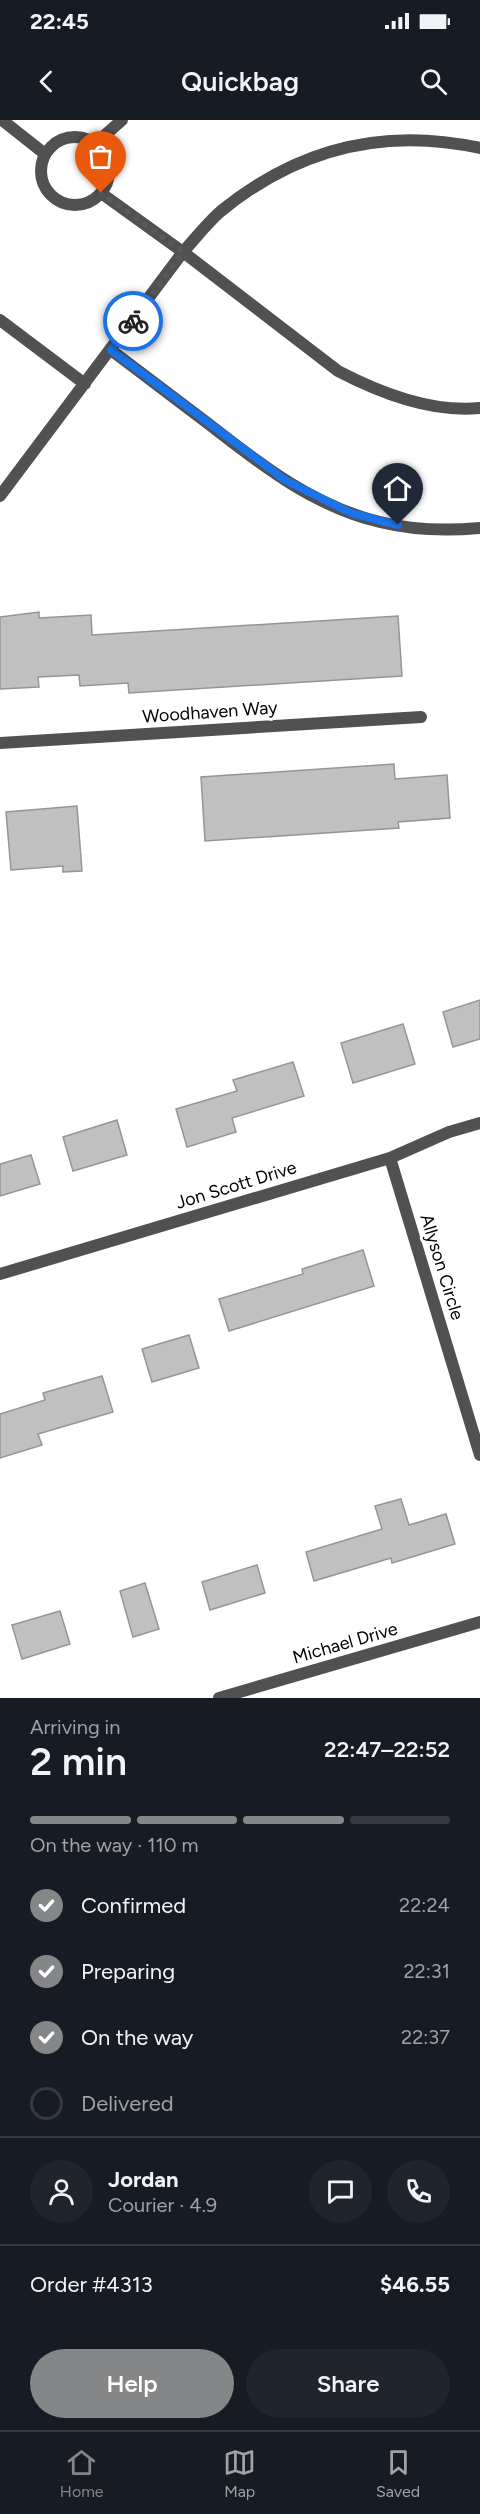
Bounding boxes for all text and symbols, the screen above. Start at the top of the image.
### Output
text: 22:45 [30,8,89,35]
icon: back [30,65,63,98]
text: Quickbag [181,65,299,98]
icon: search [417,65,450,98]
pin [75,131,126,193]
icon: bag [84,140,117,173]
courier [103,291,163,351]
icon: bike [117,305,150,338]
pin [372,463,423,525]
icon: home [381,472,414,505]
street label: Woodhaven Way [142,696,279,728]
street label: Jon Scott Drive [173,1156,299,1214]
street label: Allyson Circle [415,1211,469,1323]
street label: Michael Drive [290,1617,400,1668]
text: Arriving in [30,1715,120,1739]
text: 22:47–22:52 [324,1736,450,1763]
text: 2 min [30,1738,127,1785]
text: On the way · 110 m [30,1833,198,1857]
icon: check [30,1889,63,1922]
text: Confirmed [81,1892,186,1919]
text: 22:24 [399,1893,450,1917]
icon: check [30,1955,63,1988]
text: Preparing [81,1958,175,1985]
text: 22:31 [403,1959,450,1983]
icon: check [30,2021,63,2054]
text: On the way [81,2024,193,2051]
text: 22:37 [401,2025,450,2049]
text: Delivered [81,2090,174,2117]
button: person [30,2160,93,2223]
button: chat [309,2160,372,2223]
button: phone [387,2160,450,2223]
text: Jordan [108,2166,179,2193]
text: Courier · 4.9 [108,2193,217,2217]
text: Order #4313 [30,2271,153,2298]
text: $46.55 [380,2271,450,2298]
button: Help [30,2349,234,2418]
button: Share [246,2349,450,2418]
tab: Home [60,2446,104,2501]
tab: Map [223,2446,256,2501]
tab: Saved [376,2446,420,2501]

